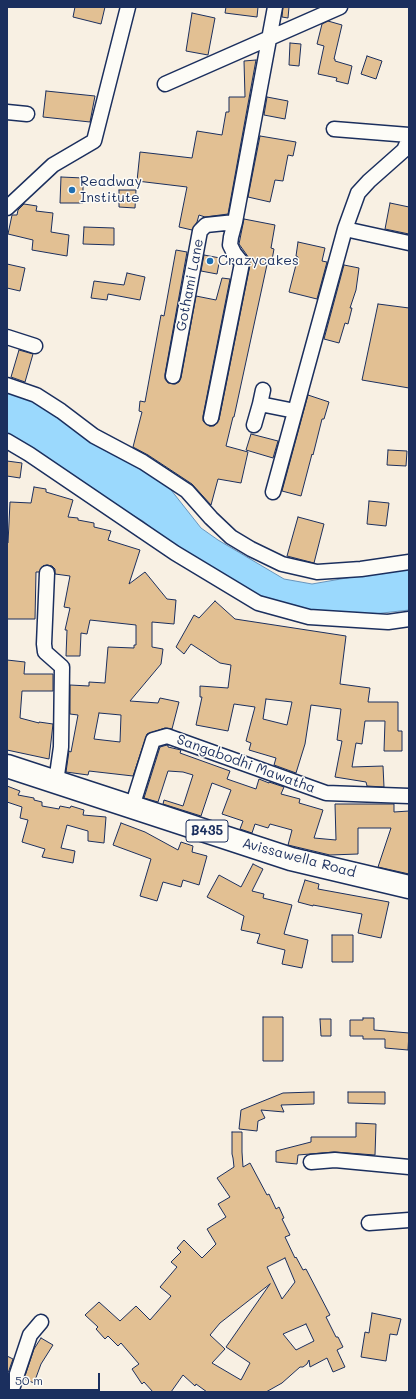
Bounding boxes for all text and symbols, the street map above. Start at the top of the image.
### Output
place label: Readway Institute [80,174,142,206]
marker: Readway Institute [67,185,77,195]
street label: Gothami Lane [173,237,207,333]
place label: Crazycakes [218,253,299,269]
marker: Crazycakes [205,256,215,266]
street label: Sangabodhi Mawatha [174,731,318,797]
road number: B435 [186,820,228,842]
street label: Avissawella Road [240,835,358,881]
scale bar [10,1365,102,1391]
text: 50 m [15,1372,43,1388]

